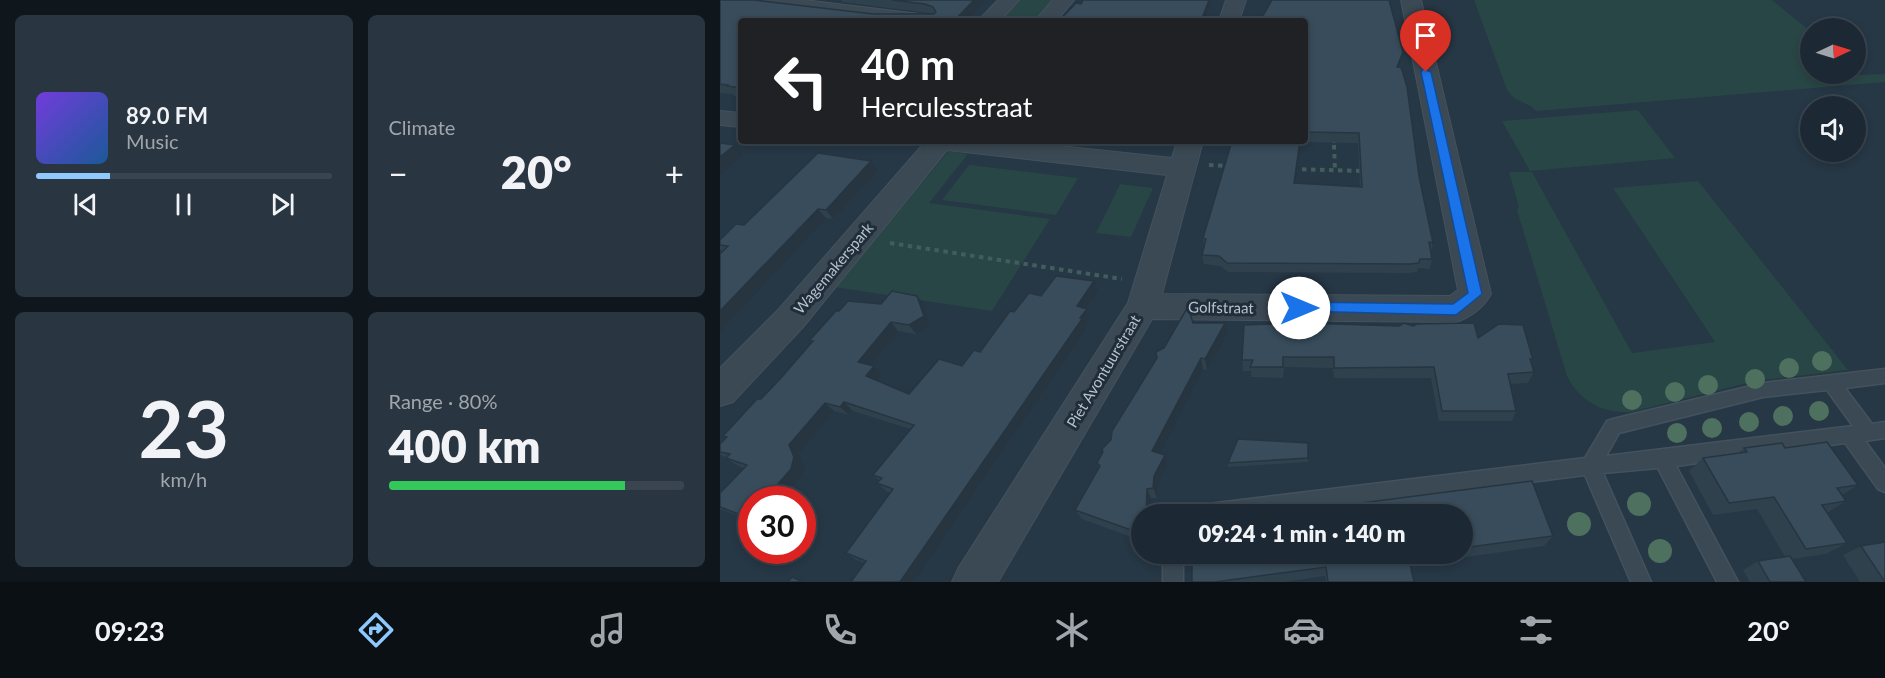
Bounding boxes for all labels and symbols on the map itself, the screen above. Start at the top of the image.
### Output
pin [1400,10,1451,72]
north arrow [1800,18,1866,84]
street label: Wagemakerspark [790,218,877,317]
position arrow [1267,276,1331,340]
street label: Golfstraat [1188,297,1255,317]
street label: Piet Avontuurstraat [1062,311,1144,430]
speed limit sign: 30 [738,486,816,564]

